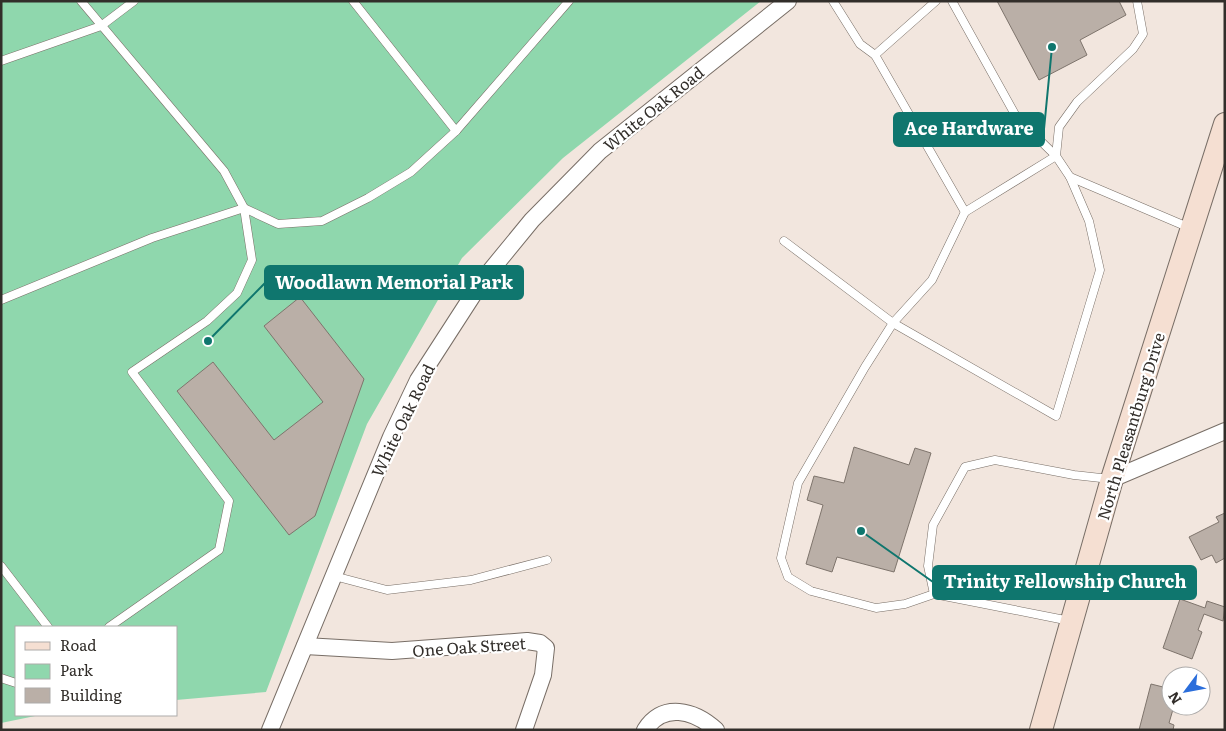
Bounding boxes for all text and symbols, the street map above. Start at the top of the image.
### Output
street label: White Oak Road [598,60,709,156]
callout: Ace Hardware [894,113,1044,146]
text: Ace Hardware [904,114,1034,141]
callout: Woodlawn Memorial Park [265,266,523,299]
text: Woodlawn Memorial Park [275,268,514,295]
street label: North Pleasantburg Drive [1090,329,1170,523]
street label: White Oak Road [364,359,440,481]
callout: Trinity Fellowship Church [933,566,1196,599]
text: Trinity Fellowship Church [943,567,1187,594]
legend [15,626,178,716]
street label: One Oak Street [411,630,527,662]
text: Road [60,633,96,656]
text: Park [60,658,94,681]
north arrow [1161,666,1211,716]
text: Building [60,683,122,706]
text: N [1162,688,1186,709]

